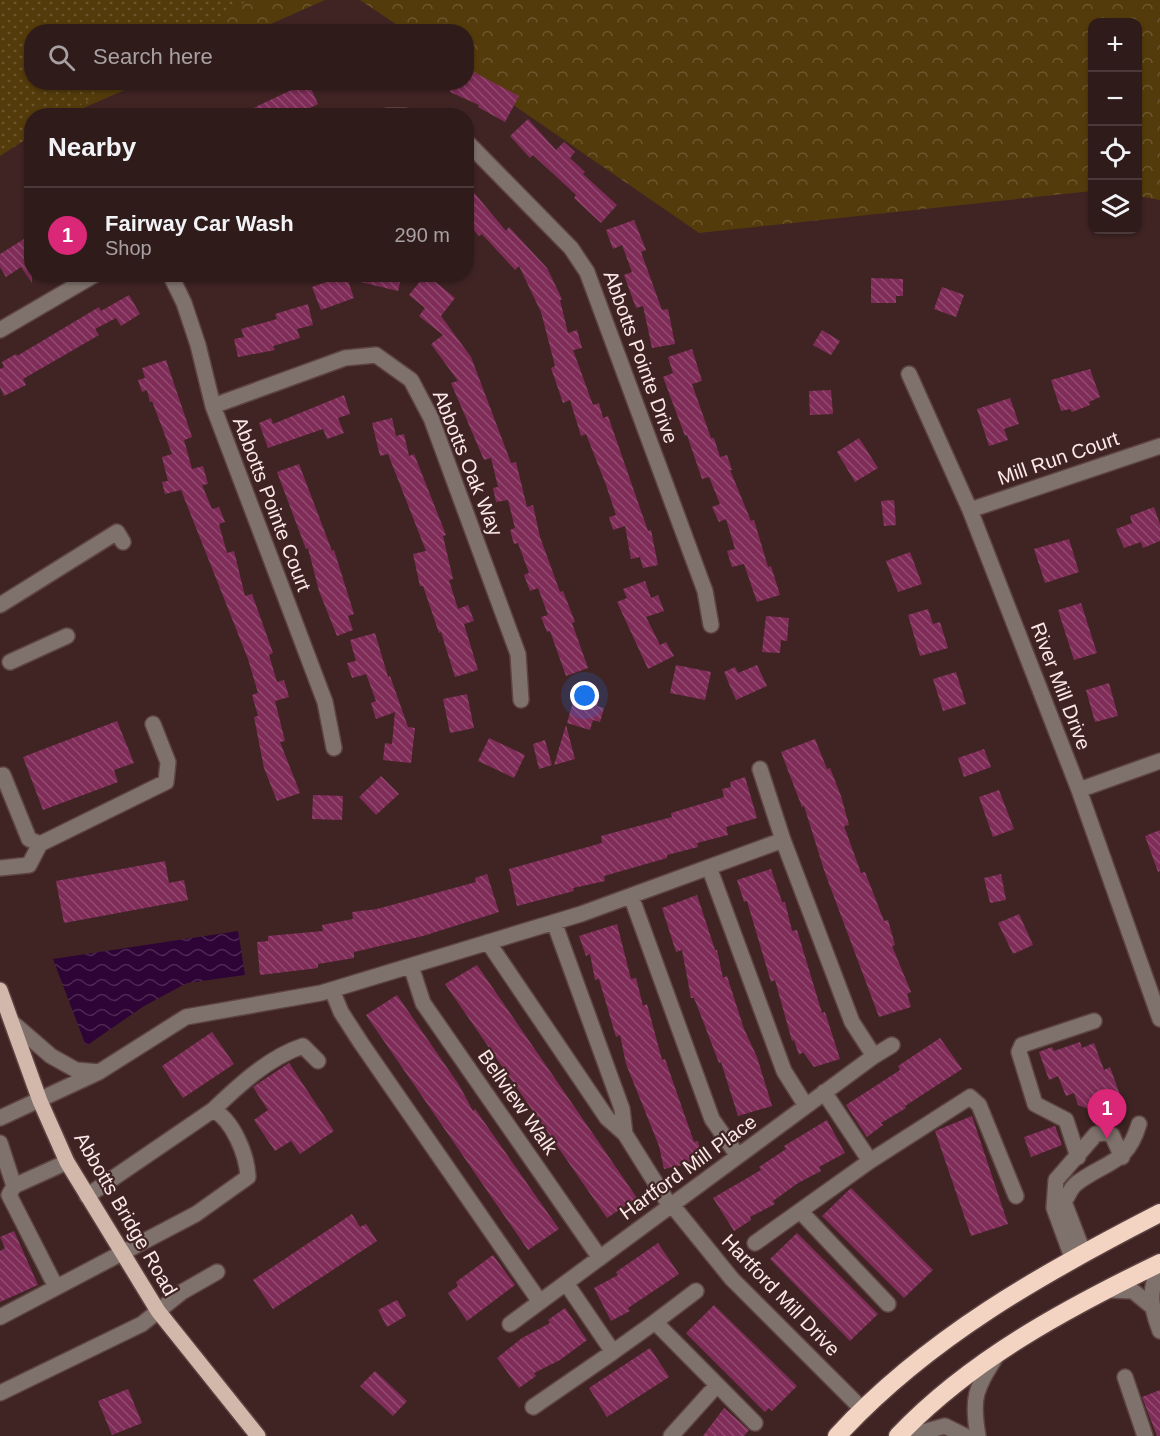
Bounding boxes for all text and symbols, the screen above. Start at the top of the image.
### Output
map controls [1088,18,1142,234]
button: + [1088,18,1142,72]
search box [24,24,474,90]
icon: search [45,41,78,74]
text: Search here [93,44,213,69]
button: − [1088,72,1142,126]
button: locate [1088,126,1142,180]
text: Nearby [48,132,136,162]
button: layers [1088,180,1142,234]
text: Fairway Car Wash [105,211,294,236]
text: 1 [62,224,73,246]
text: 290 m [394,224,450,246]
text: Shop [105,237,152,259]
street label: Abbotts Pointe Drive [599,268,683,446]
street label: Abbotts Oak Way [429,387,507,539]
street label: Abbotts Pointe Court [229,414,315,594]
street label: Mill Run Court [995,427,1122,489]
street label: River Mill Drive [1027,619,1095,753]
your location [570,681,599,710]
street label: Bellview Walk [474,1045,563,1159]
pin: 1 [1088,1090,1126,1139]
street label: Hartford Mill Place [615,1110,761,1224]
street label: Abbotts Bridge Road [70,1129,182,1299]
street label: Hartford Mill Drive [718,1230,844,1360]

